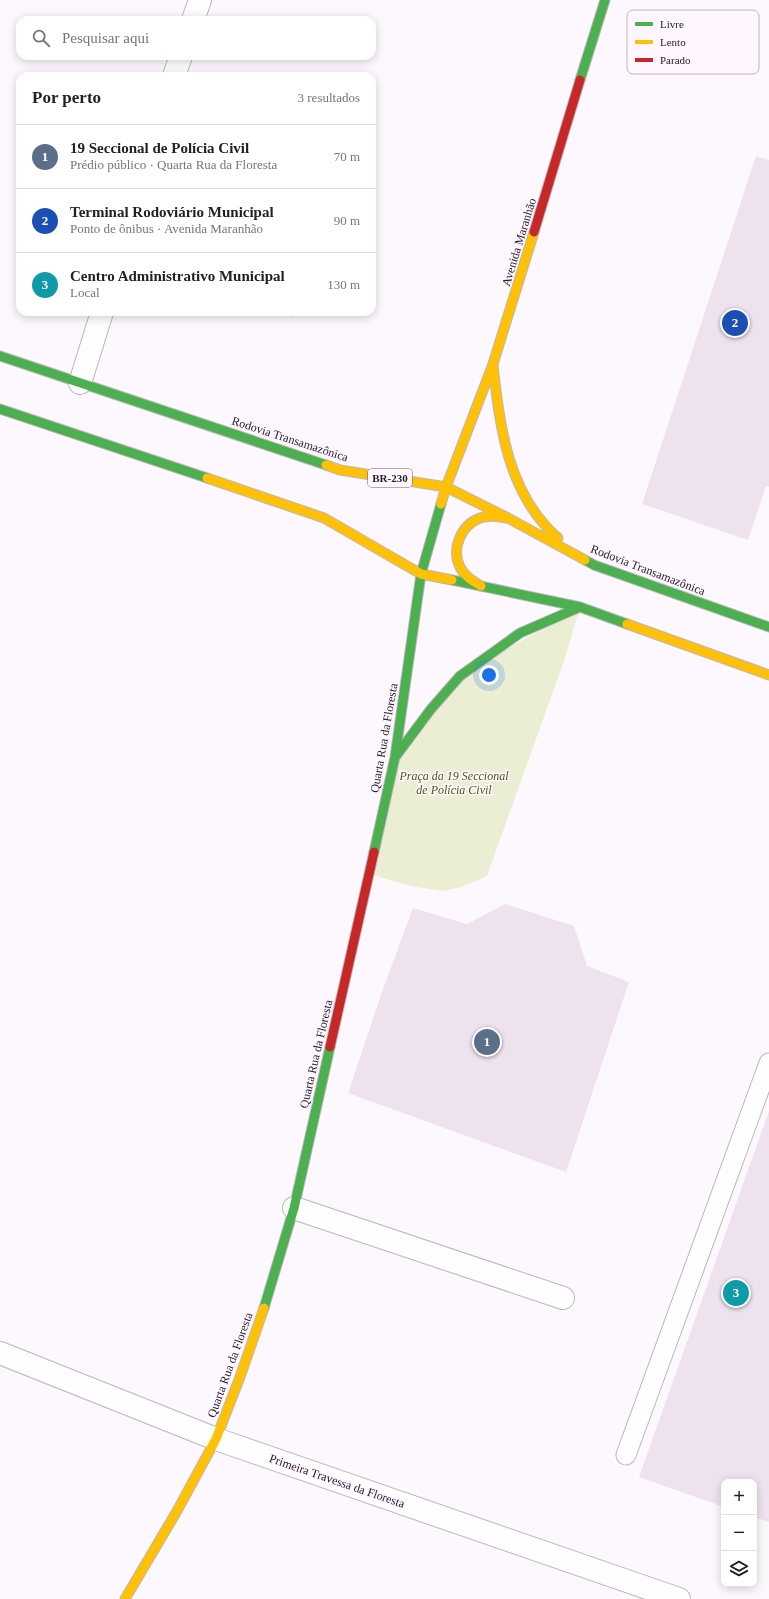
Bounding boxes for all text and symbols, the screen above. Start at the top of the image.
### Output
legend [627,10,759,74]
search box [16,16,376,60]
text: Livre [660,18,684,30]
icon: search [30,27,52,49]
text: Pesquisar aqui [62,30,149,46]
text: Lento [660,36,686,48]
text: Parado [660,54,691,66]
text: Por perto [32,88,101,107]
text: 3 resultados [298,90,360,105]
text: 19 Seccional de Polícia Civil [70,140,249,156]
text: 1 [42,149,48,164]
text: 70 m [334,149,360,164]
text: Prédio público · Quarta Rua da Floresta [70,157,277,172]
street label: Avenida Maranhão [499,196,539,288]
text: Terminal Rodoviário Municipal [70,204,274,220]
text: 2 [42,213,48,228]
text: 90 m [334,213,360,228]
text: Ponto de ônibus · Avenida Maranhão [70,221,263,236]
text: Centro Administrativo Municipal [70,268,285,284]
text: 3 [42,277,48,292]
text: 130 m [327,277,360,292]
text: Local [70,285,100,300]
pin: 2 [722,308,748,338]
street label: Rodovia Transamazônica [230,414,351,465]
road number: BR-230 [368,469,412,487]
street label: Rodovia Transamazônica [589,542,708,599]
your location [479,665,499,685]
street label: Quarta Rua da Floresta [367,681,401,794]
park label: Praça da 19 Seccional de Polícia Civil [399,769,509,797]
street label: Quarta Rua da Floresta [297,998,335,1110]
pin: 1 [474,1027,500,1057]
pin: 3 [723,1278,749,1308]
street label: Quarta Rua da Floresta [204,1310,256,1420]
street label: Primeira Travessa da Floresta [267,1451,407,1511]
map controls [721,1479,757,1587]
button: + [721,1479,757,1515]
button: − [721,1515,757,1551]
button: layers [721,1551,757,1587]

